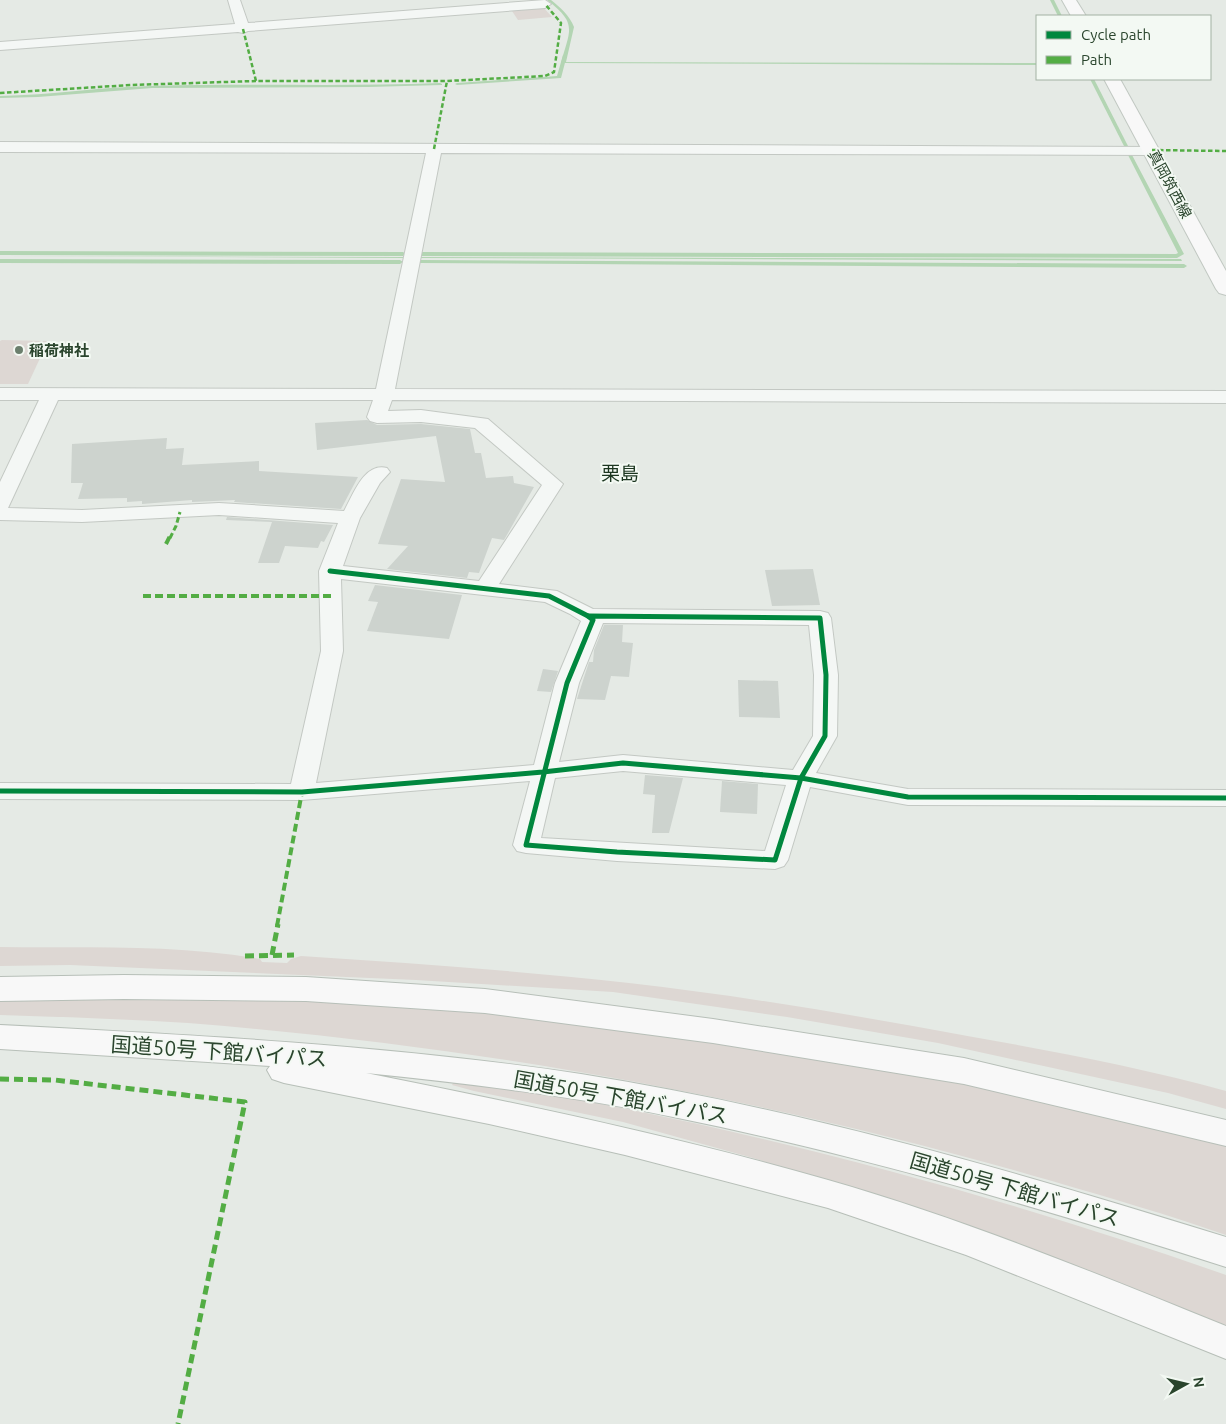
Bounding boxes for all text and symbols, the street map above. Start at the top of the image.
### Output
legend [1036,15,1211,80]
text: Cycle path [1081,26,1151,43]
text: Path [1081,51,1112,68]
street label: 真岡筑西線 [1145,147,1195,221]
place label: 稲荷神社 [29,342,89,359]
marker: 稲荷神社 [13,344,25,356]
district label: 栗島 [601,462,639,484]
street label: 国道50号 下館バイパス [110,1031,328,1071]
street label: 国道50号 下館バイパス [512,1066,730,1128]
street label: 国道50号 下館バイパス [907,1148,1123,1230]
north arrow [1161,1359,1211,1409]
text: N [1190,1376,1208,1388]

